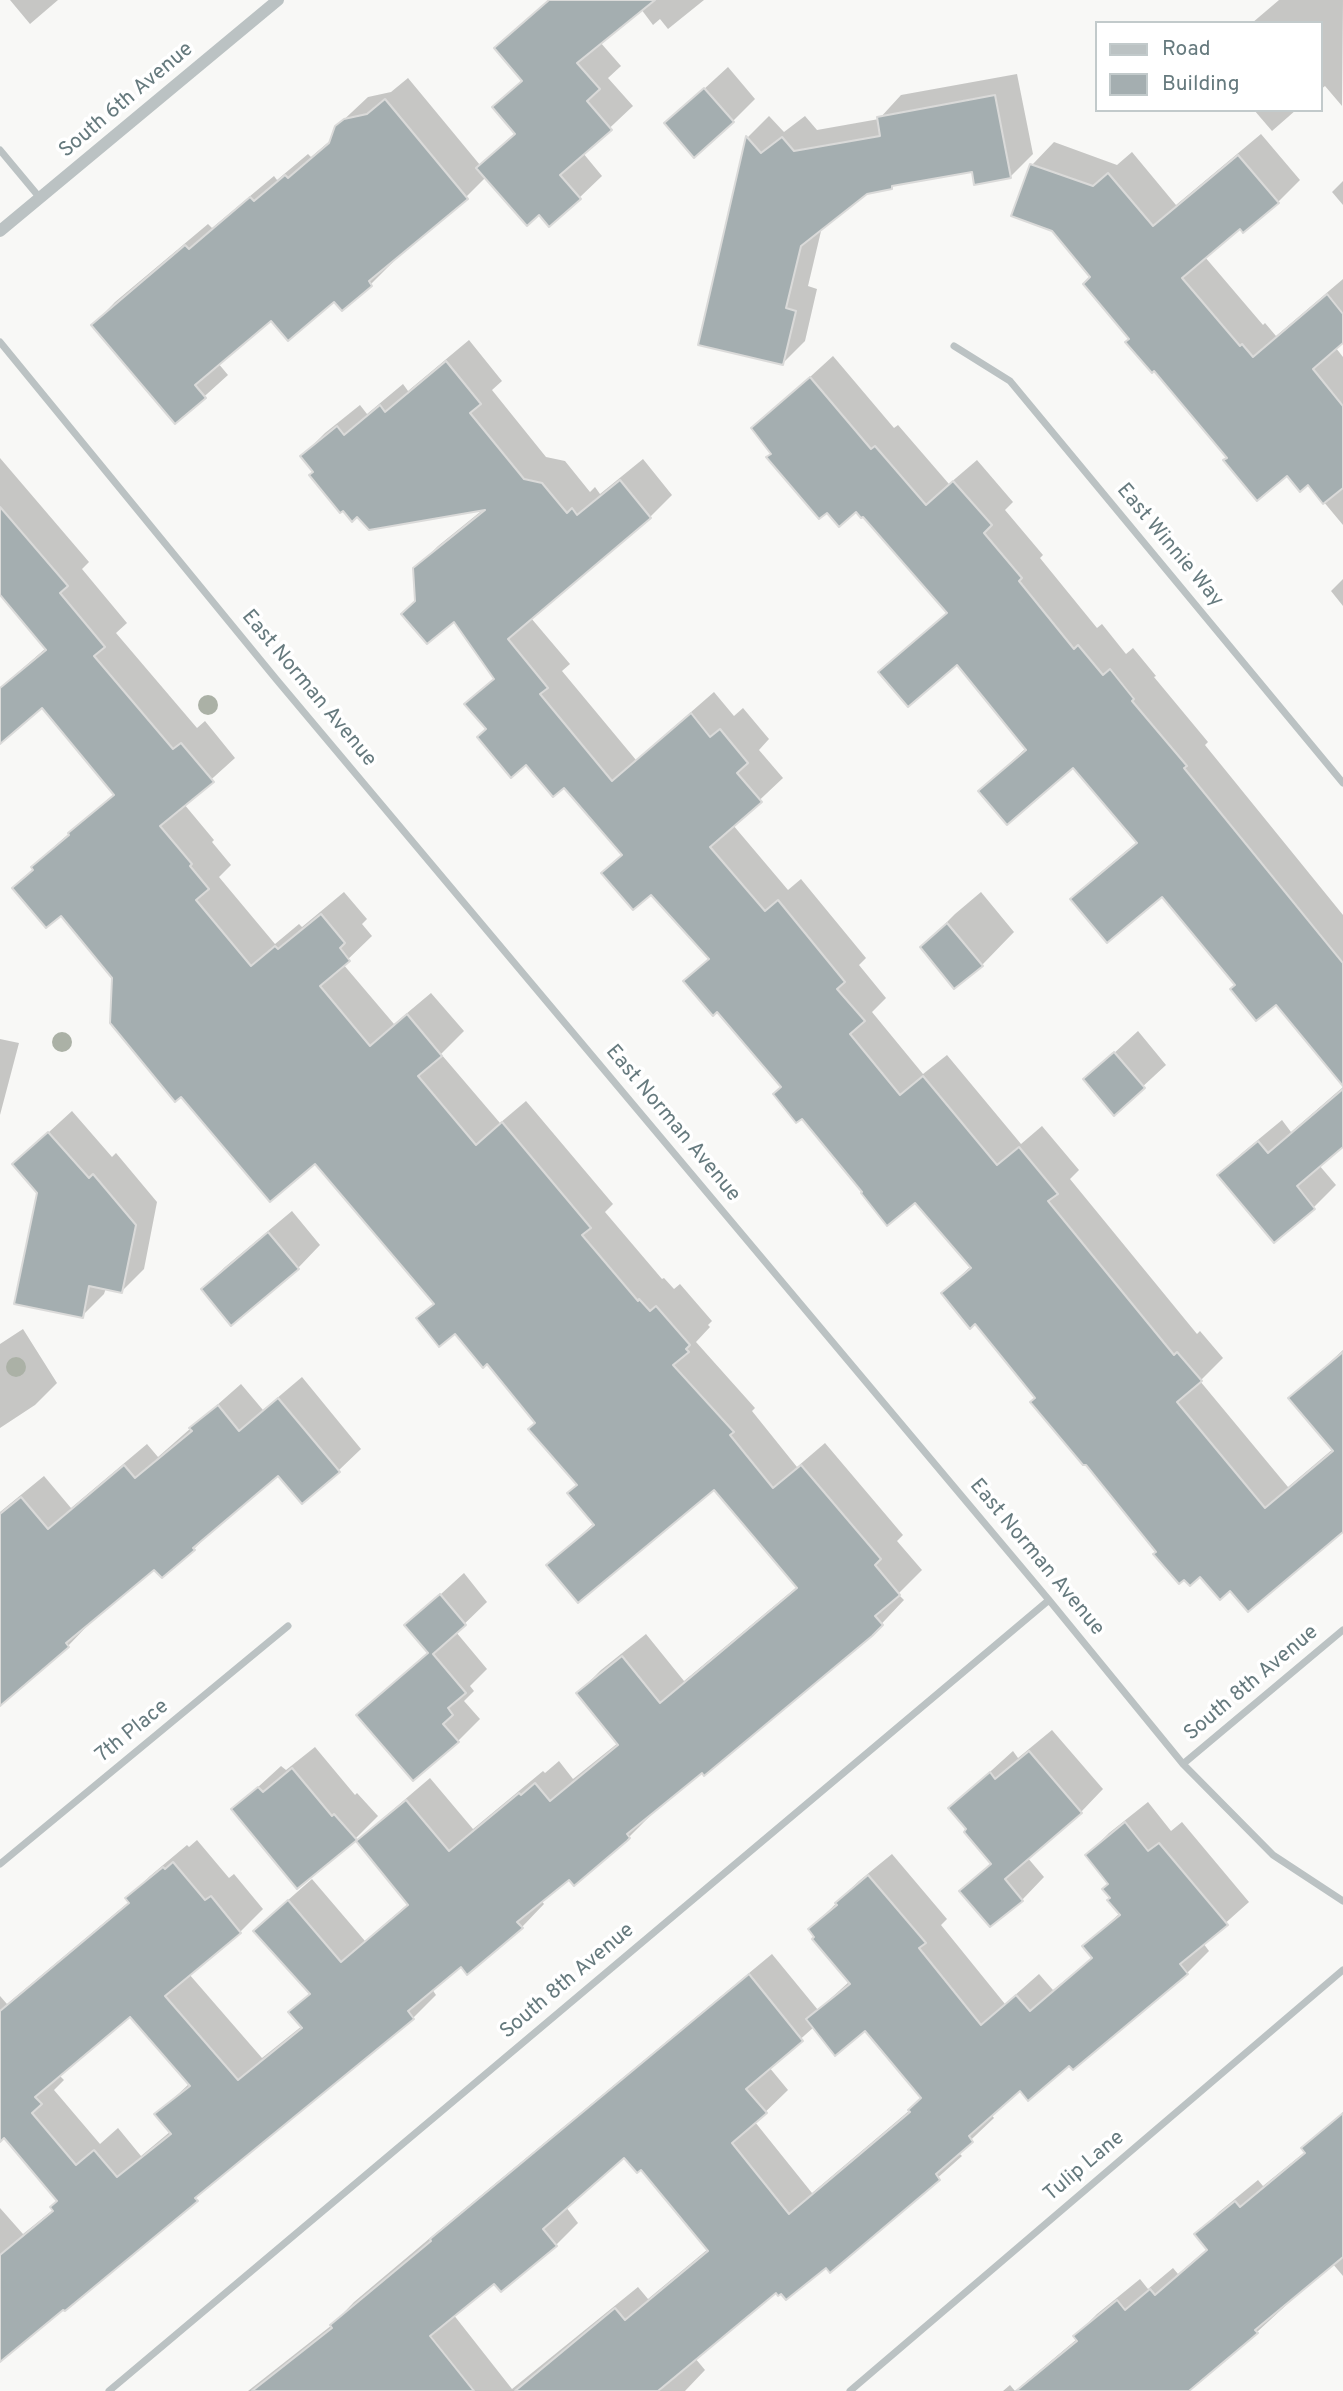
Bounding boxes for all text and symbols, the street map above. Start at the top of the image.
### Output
legend [1094,21,1322,112]
text: Road [1162,36,1211,63]
street label: South 6th Avenue [55,38,199,164]
text: Building [1162,71,1240,98]
street label: East Winnie Way [1110,479,1228,613]
street label: East Norman Avenue [235,606,381,772]
street label: East Norman Avenue [599,1041,745,1207]
street label: East Norman Avenue [963,1475,1109,1641]
street label: South 8th Avenue [1180,1621,1324,1747]
street label: 7th Place [91,1695,175,1769]
street label: South 8th Avenue [496,1919,640,2045]
street label: Tulip Lane [1040,2126,1130,2208]

